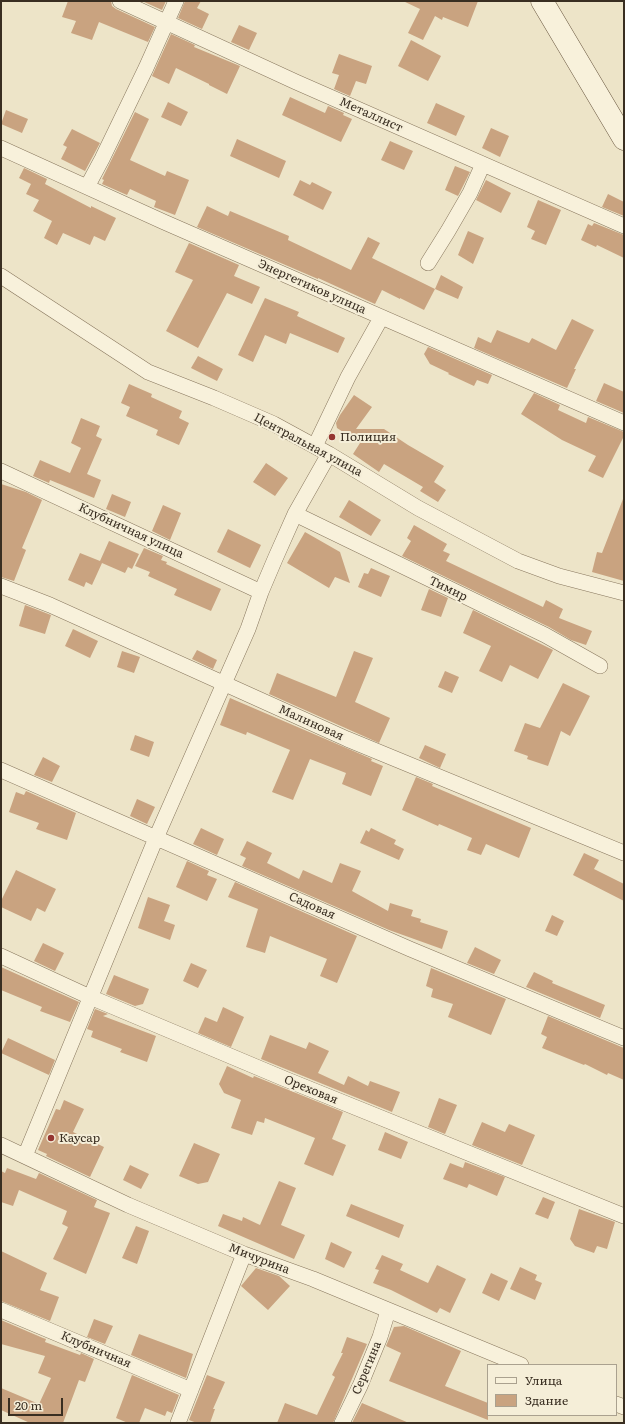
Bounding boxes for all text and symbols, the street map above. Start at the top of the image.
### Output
street label: Металлист [337,95,405,135]
street label: Энергетиков улица [256,257,368,317]
street label: Центральная улица [251,410,365,480]
place label: Полиция [340,430,396,444]
marker: Полиция [327,432,337,442]
street label: Клубничная улица [76,500,186,562]
street label: Тимир [426,573,470,605]
street label: Малиновая [276,702,346,744]
street label: Садовая [286,889,338,923]
street label: Ореховая [282,1073,340,1107]
place label: Каусар [59,1131,100,1145]
marker: Каусар [46,1133,56,1143]
street label: Мичурина [226,1241,292,1277]
street label: Клубничная [59,1329,133,1371]
street label: Серегина [349,1339,385,1397]
legend [487,1364,617,1416]
text: Улица [525,1371,562,1389]
scale bar [10,1390,65,1416]
text: Здание [525,1391,568,1409]
text: 20 m [15,1396,42,1414]

